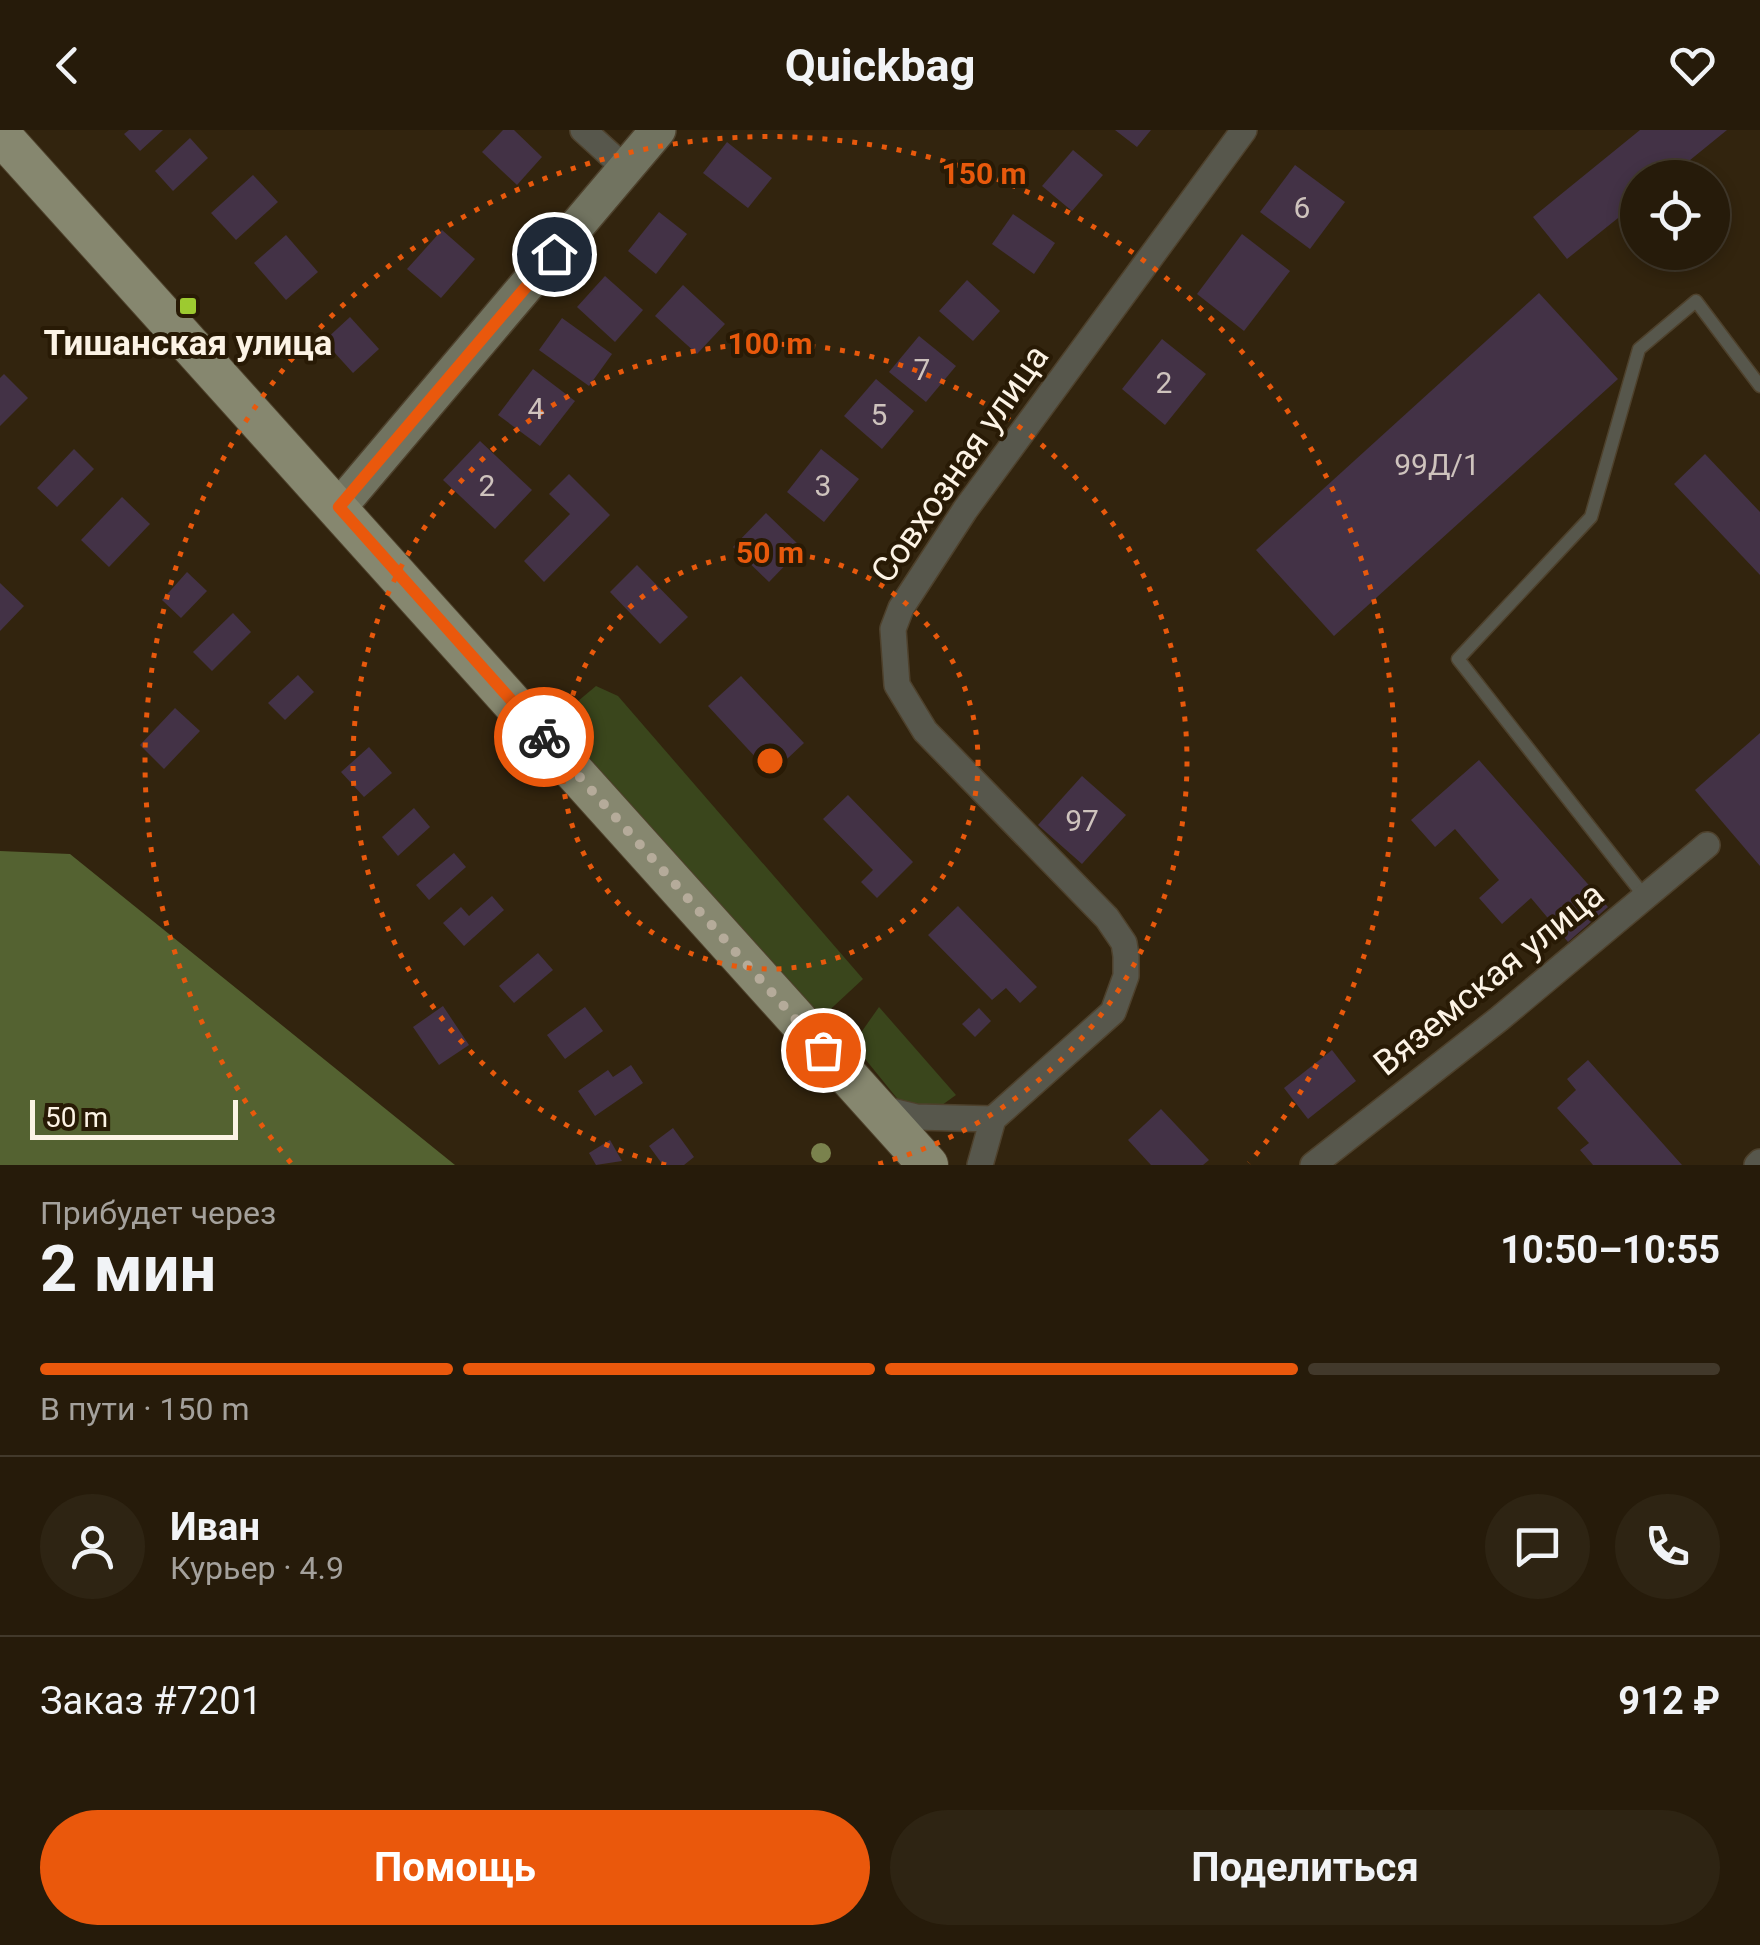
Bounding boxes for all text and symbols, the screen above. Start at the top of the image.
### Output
icon: back [40,38,95,93]
icon: heart [1665,38,1720,93]
text: Quickbag [785,39,975,92]
text: 150 m [941,156,1027,191]
map controls [1620,160,1730,270]
button: locate [1620,160,1730,270]
house number: 6 [1294,190,1310,225]
pin [512,212,597,297]
icon: home [527,227,582,282]
marker: Тишанская улица [177,295,199,317]
place label: Тишанская улица [44,323,332,364]
text: 100 m [727,326,813,361]
street label: Совхозная улица [863,337,1057,591]
house number: 7 [914,352,930,387]
house number: 2 [1156,365,1172,400]
house number: 4 [528,391,545,426]
house number: 5 [871,397,887,432]
house number: 99Д/1 [1394,447,1480,482]
house number: 2 [479,468,495,503]
house number: 3 [815,468,831,503]
text: 50 m [736,535,804,570]
courier [494,687,594,787]
icon: bike [517,710,572,765]
centre of rings [752,743,788,779]
house number: 97 [1065,803,1099,838]
street label: Вяземская улица [1366,874,1612,1084]
pin [781,1008,866,1093]
icon: bag [796,1023,851,1078]
scale bar [30,1095,238,1140]
text: 50 m [45,1101,108,1134]
text: Прибудет через [40,1194,276,1232]
text: 10:50–10:55 [1500,1228,1720,1272]
text: 2 мин [40,1231,216,1307]
text: В пути · 150 m [40,1390,250,1428]
button: person [40,1494,145,1599]
button: chat [1485,1494,1590,1599]
button: phone [1615,1494,1720,1599]
text: Иван [170,1505,260,1549]
text: Курьер · 4.9 [170,1549,344,1587]
text: Заказ #7201 [40,1679,262,1723]
text: 912 ₽ [1618,1679,1720,1723]
button: Помощь [40,1810,870,1925]
button: Поделиться [890,1810,1720,1925]

